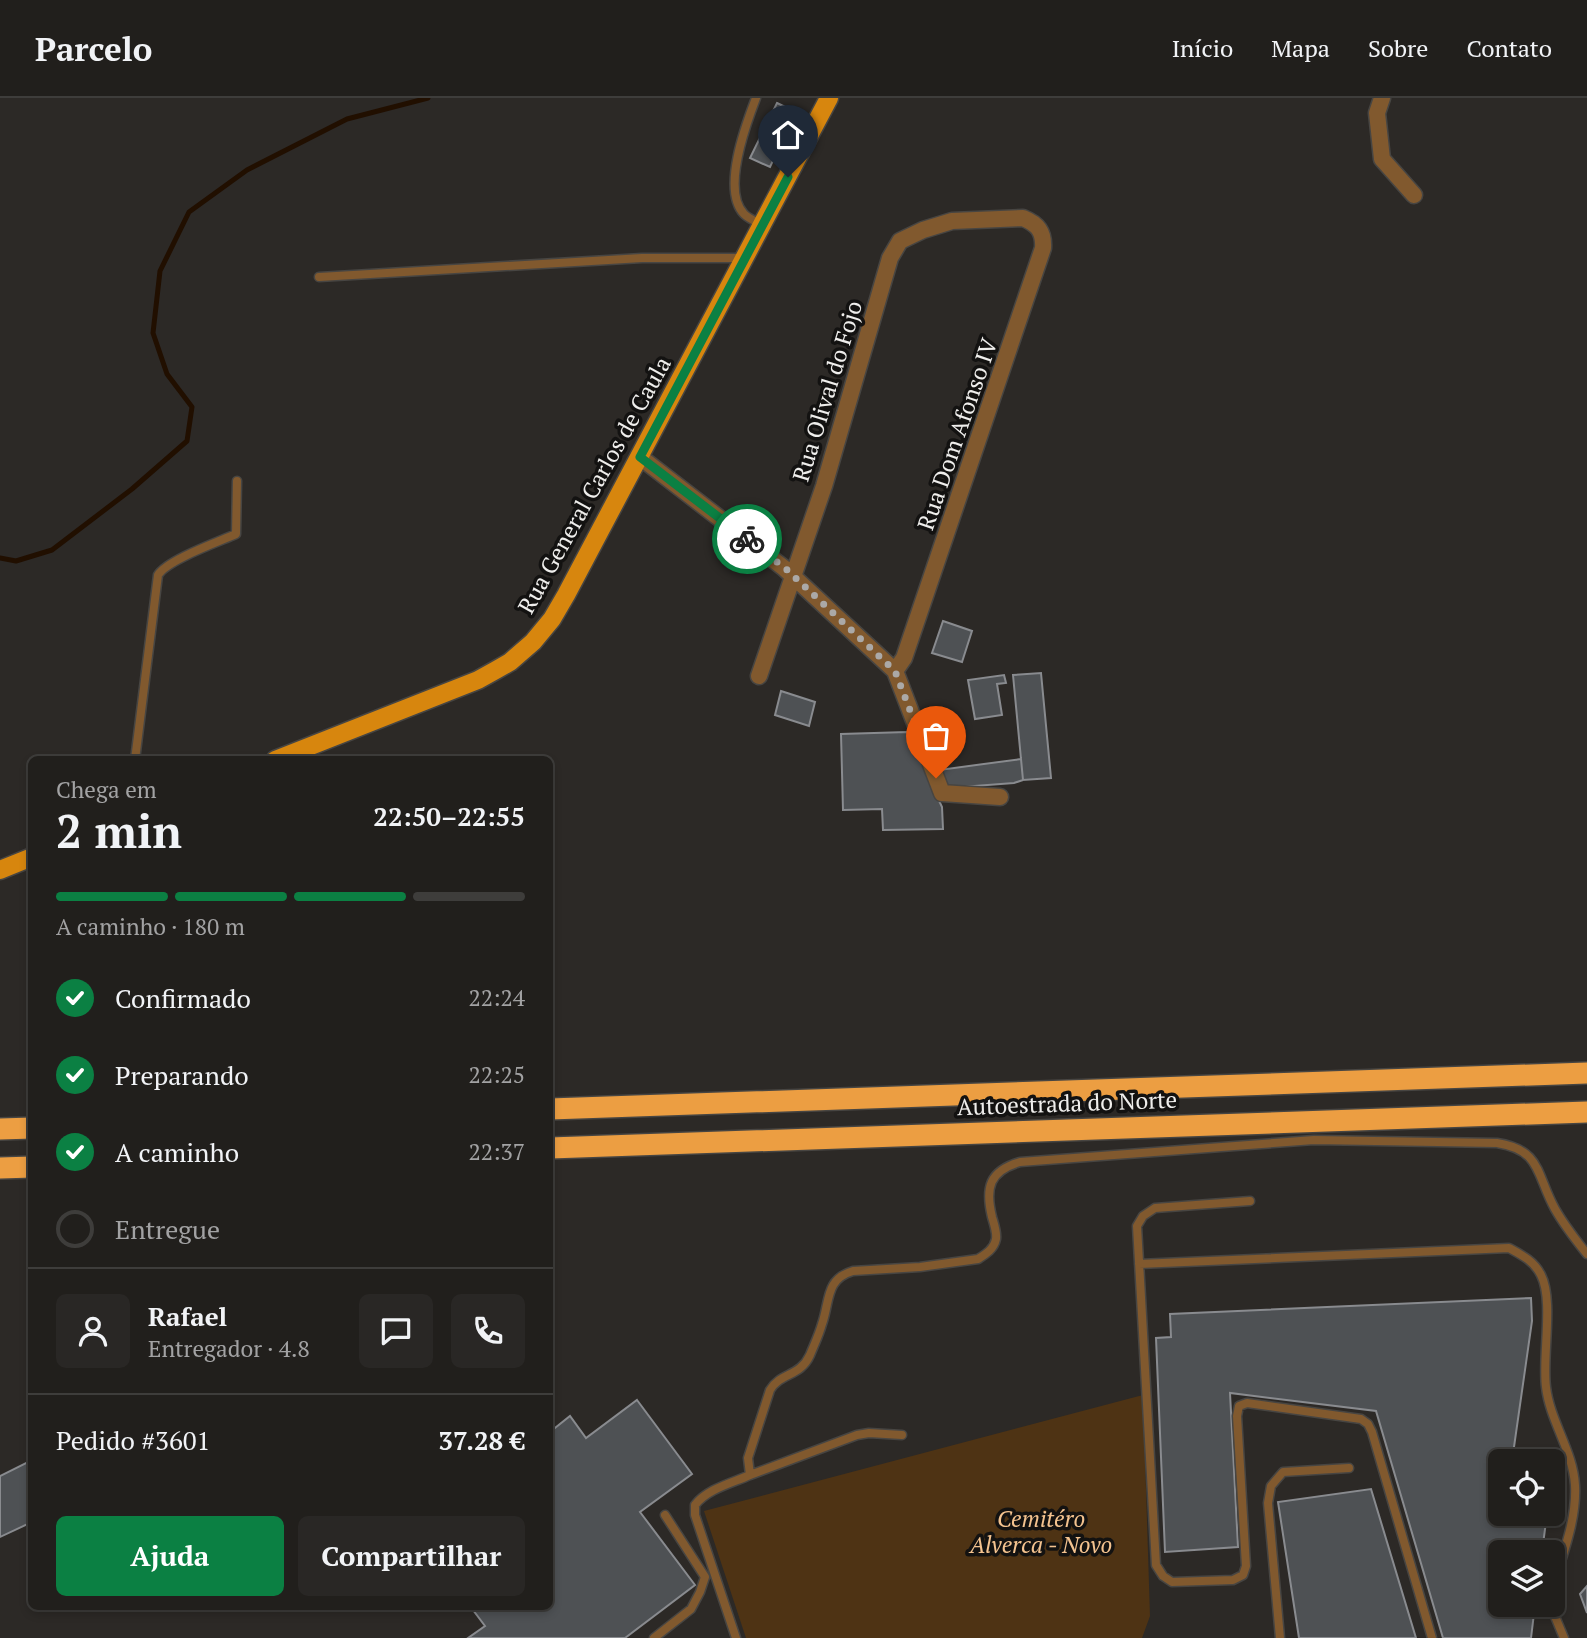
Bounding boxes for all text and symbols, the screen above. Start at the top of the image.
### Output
text: Parcelo [35,27,152,70]
text: Início [1172,32,1233,64]
text: Mapa [1271,32,1330,64]
text: Sobre [1368,32,1428,64]
text: Contato [1466,32,1552,64]
pin [758,105,818,177]
icon: home [769,116,807,154]
street label: Rua Olival do Fojo [785,297,869,485]
street label: Rua Dom Afonso IV [910,334,1004,534]
street label: Rua General Carlos de Caula [510,351,678,619]
courier [712,504,782,574]
icon: bike [728,520,766,558]
pin [906,706,966,778]
icon: bag [917,717,955,755]
text: Chega em [56,774,157,805]
text: 22:50–22:55 [373,799,525,833]
text: 2 min [56,800,182,861]
text: A caminho · 180 m [56,911,245,942]
icon: check [56,979,94,1017]
text: Confirmado [115,981,251,1015]
text: 22:24 [468,982,525,1013]
icon: check [56,1056,94,1094]
text: Preparando [115,1058,249,1092]
text: 22:25 [468,1059,525,1090]
street label: Autoestrada do Norte [956,1084,1178,1122]
icon: check [56,1133,94,1171]
text: A caminho [115,1135,239,1169]
text: 22:37 [468,1136,525,1167]
text: Entregue [115,1212,220,1246]
button: person [56,1294,130,1368]
button: chat [359,1294,433,1368]
button: phone [451,1294,525,1368]
text: Rafael [148,1299,227,1333]
text: Entregador · 4.8 [148,1333,310,1364]
text: Pedido #3601 [56,1423,210,1457]
text: 37.28 € [438,1423,525,1457]
map controls [1488,1449,1565,1617]
button: locate [1488,1449,1565,1526]
park label: Cemitéro Alverca - Novo [968,1503,1112,1560]
button: Ajuda [56,1516,284,1596]
button: Compartilhar [298,1516,525,1596]
button: layers [1488,1540,1565,1617]

